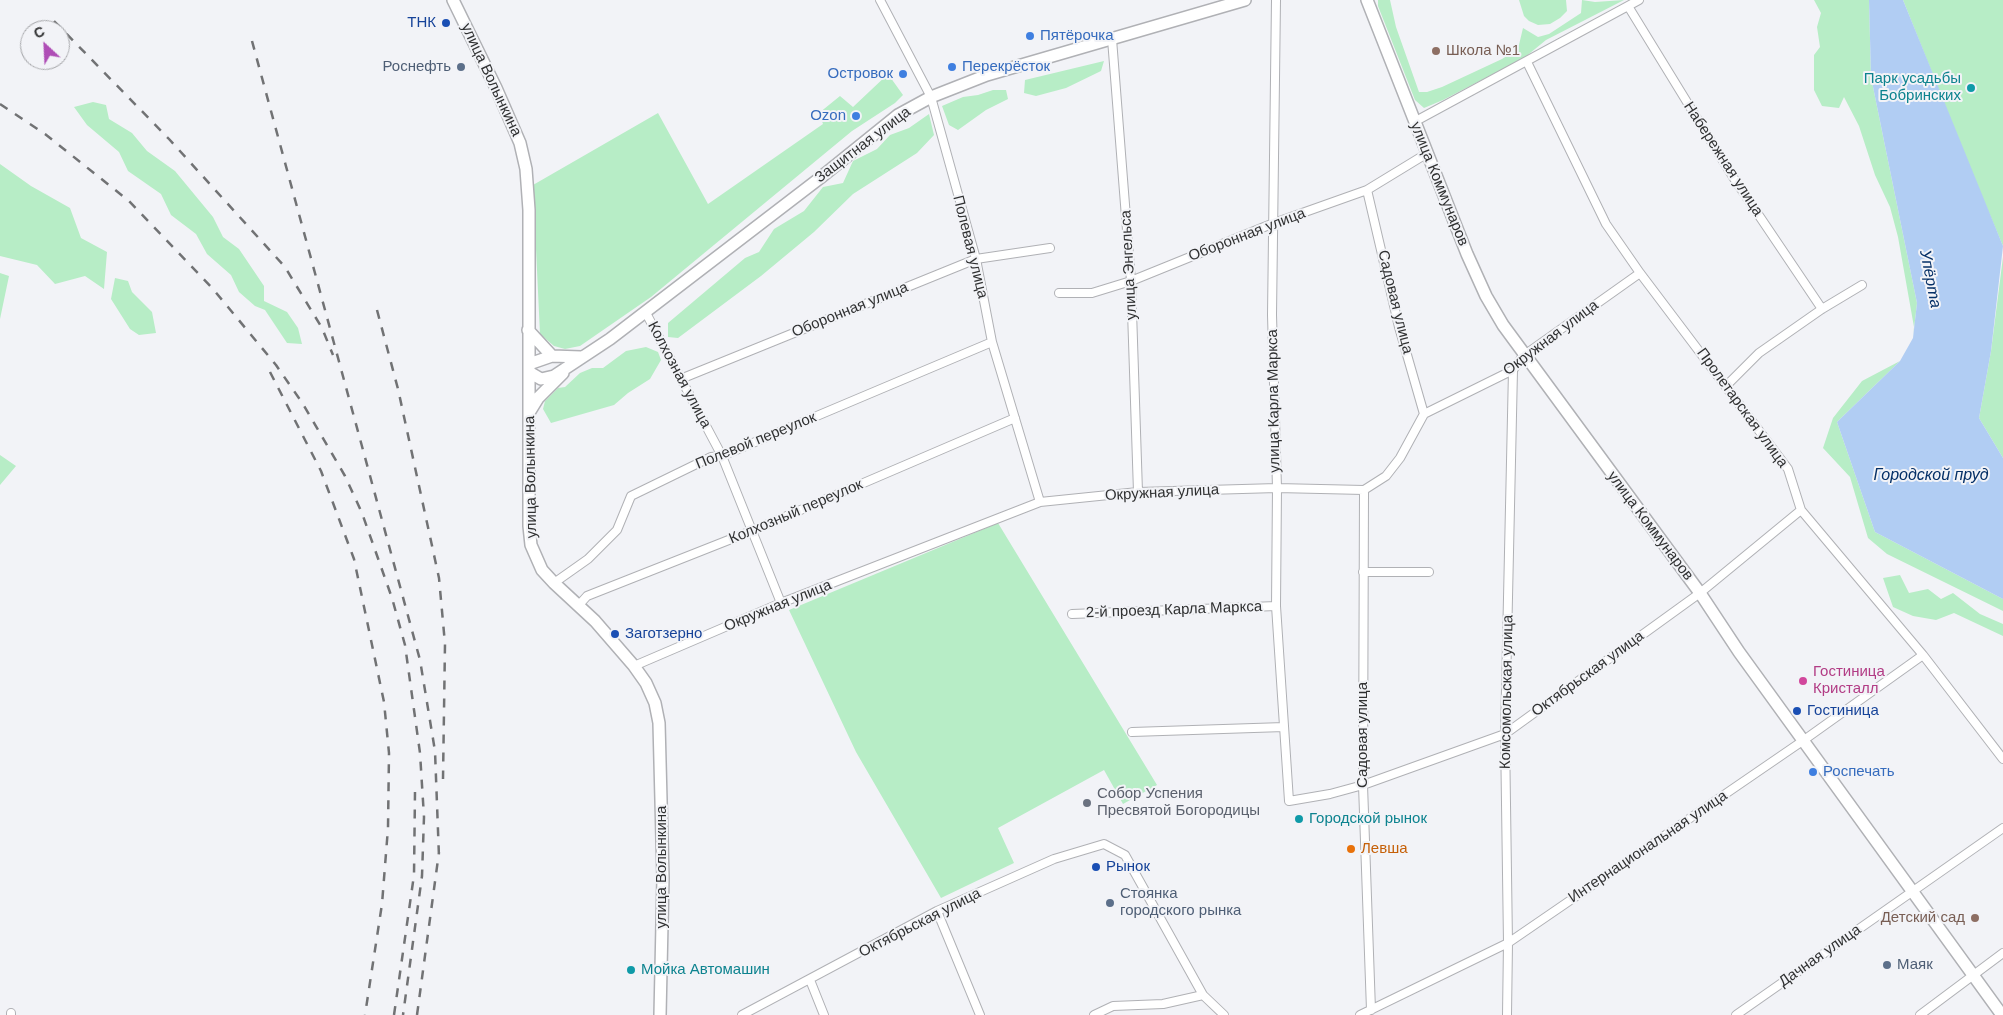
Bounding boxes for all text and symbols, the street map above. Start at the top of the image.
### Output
place label: ТНК [407,14,436,32]
marker: ТНК [440,17,452,29]
north arrow [20,20,70,70]
street label: улица Волынкина [457,21,525,139]
text: С [31,23,47,42]
place label: Пятёрочка [1040,27,1114,45]
marker: Пятёрочка [1024,30,1036,42]
place label: Школа №1 [1446,42,1520,60]
marker: Школа №1 [1430,45,1442,57]
place label: Роснефть [382,58,451,76]
place label: Перекрёсток [962,58,1050,76]
marker: Роснефть [455,61,467,73]
marker: Перекрёсток [946,61,958,73]
place label: Островок [828,65,893,83]
marker: Островок [897,68,909,80]
place label: Парк усадьбы Бобринских [1864,70,1961,105]
marker: Парк усадьбы Бобринских [1965,82,1977,94]
street label: Набережная улица [1679,98,1767,220]
street label: Защитная улица [812,103,914,187]
place label: Ozon [810,107,846,125]
marker: Ozon [850,110,862,122]
street label: улица Коммунаров [1406,119,1472,249]
street label: Полевая улица [948,194,992,300]
street label: Оборонная улица [1186,204,1308,266]
street label: улица Энгельса [1117,210,1141,320]
street label: Садовая улица [1373,248,1417,356]
water label: Упёрта [1915,248,1945,310]
street label: Оборонная улица [789,278,911,342]
street label: Окружная улица [1500,296,1602,380]
street label: Колхозная улица [643,319,715,431]
street label: улица Карла Маркса [1264,329,1284,473]
street label: Пролетарская улица [1693,345,1791,471]
street label: Полевой переулок [693,409,819,473]
street label: улица Волынкина [521,415,541,539]
water label: Городской пруд [1873,466,1989,486]
street label: улица Коммунаров [1603,468,1697,584]
street label: Колхозный переулок [726,476,866,548]
street label: Окружная улица [1104,481,1220,505]
street label: Окружная улица [722,576,834,636]
street label: 2-й проезд Карла Маркса [1086,598,1262,622]
street label: Комсомольская улица [1497,615,1517,769]
place label: Заготзерно [625,625,702,643]
street label: Октябрьская улица [1528,627,1648,721]
marker: Заготзерно [609,628,621,640]
place label: Гостиница Кристалл [1813,663,1885,698]
marker: Гостиница Кристалл [1797,675,1809,687]
street label: Садовая улица [1354,682,1372,788]
place label: Гостиница [1807,702,1879,720]
marker: Гостиница [1791,705,1803,717]
place label: Роспечать [1823,763,1895,781]
marker: Роспечать [1807,766,1819,778]
place label: Собор Успения Пресвятой Богородицы [1097,785,1260,820]
street label: Интернациональная улица [1565,787,1731,907]
marker: Собор Успения Пресвятой Богородицы [1081,797,1093,809]
street label: улица Волынкина [653,806,671,928]
place label: Городской рынок [1309,810,1427,828]
marker: Городской рынок [1293,813,1305,825]
place label: Левша [1361,840,1408,858]
marker: Левша [1345,843,1357,855]
place label: Рынок [1106,858,1150,876]
marker: Рынок [1090,861,1102,873]
street label: Октябрьская улица [856,884,984,962]
place label: Cтоянка городского рынка [1120,885,1241,920]
marker: Cтоянка городского рынка [1104,897,1116,909]
place label: Детский сад [1881,909,1965,927]
marker: Детский сад [1969,912,1981,924]
street label: Дачная улица [1775,921,1865,991]
place label: Маяк [1897,956,1933,974]
marker: Маяк [1881,959,1893,971]
place label: Мойка Автомашин [641,961,770,979]
marker: Мойка Автомашин [625,964,637,976]

